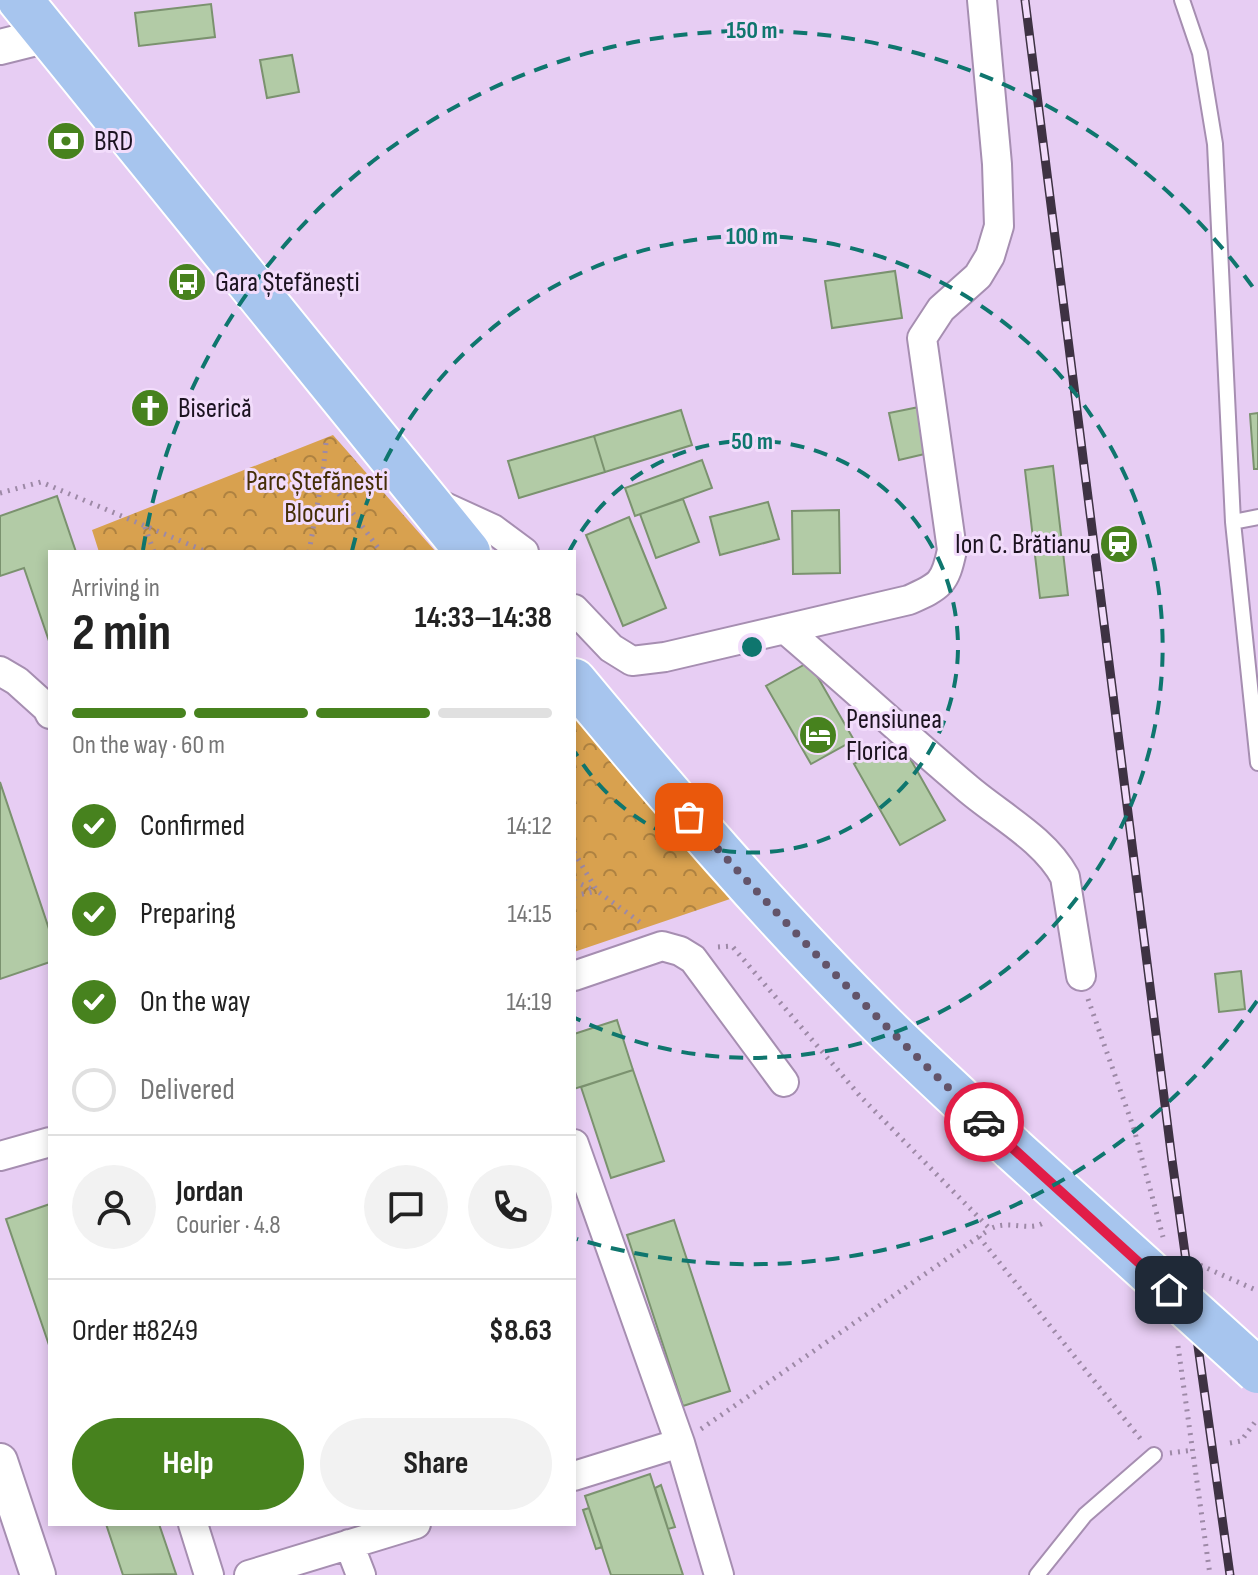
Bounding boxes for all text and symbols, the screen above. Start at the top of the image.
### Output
text: 150 m [726,16,778,45]
bank icon: BRD [45,120,87,162]
place label: BRD [94,125,133,158]
text: 100 m [726,222,778,251]
bus stop icon: Gara Ștefănești [166,261,208,303]
place label: Gara Ștefănești [215,266,360,299]
church icon: Biserică [129,387,171,429]
place label: Biserică [178,392,252,425]
text: 50 m [731,427,773,456]
park label: Parc Ștefănești Blocuri [246,465,388,530]
station icon: Ion C. Brătianu [1098,523,1140,565]
place label: Ion C. Brătianu [955,528,1091,561]
text: Arriving in [72,573,160,604]
text: 14:33–14:38 [415,600,552,636]
text: 2 min [72,602,171,665]
centre of rings [738,633,766,661]
place label: Pensiunea Florica [846,703,942,768]
hotel icon: Pensiunea Florica [797,714,839,756]
text: On the way · 60 m [72,730,225,761]
pin [655,783,723,851]
icon: bag [667,795,711,839]
icon: check [72,804,116,848]
text: Confirmed [140,808,245,844]
text: 14:12 [507,811,552,842]
icon: check [72,892,116,936]
text: Preparing [140,896,236,932]
text: 14:15 [508,899,552,930]
icon: check [72,980,116,1024]
text: On the way [140,984,250,1020]
text: 14:19 [506,987,552,1018]
text: Delivered [140,1072,235,1108]
courier [944,1082,1024,1162]
icon: car [962,1100,1006,1144]
button: person [72,1165,156,1249]
button: chat [364,1165,448,1249]
button: phone [468,1165,552,1249]
text: Jordan [176,1174,243,1210]
text: Courier · 4.8 [176,1210,281,1241]
pin [1135,1256,1203,1324]
icon: home [1147,1268,1191,1312]
text: Order #8249 [72,1313,198,1349]
text: $8.63 [489,1313,552,1349]
button: Help [72,1418,304,1510]
button: Share [320,1418,552,1510]

